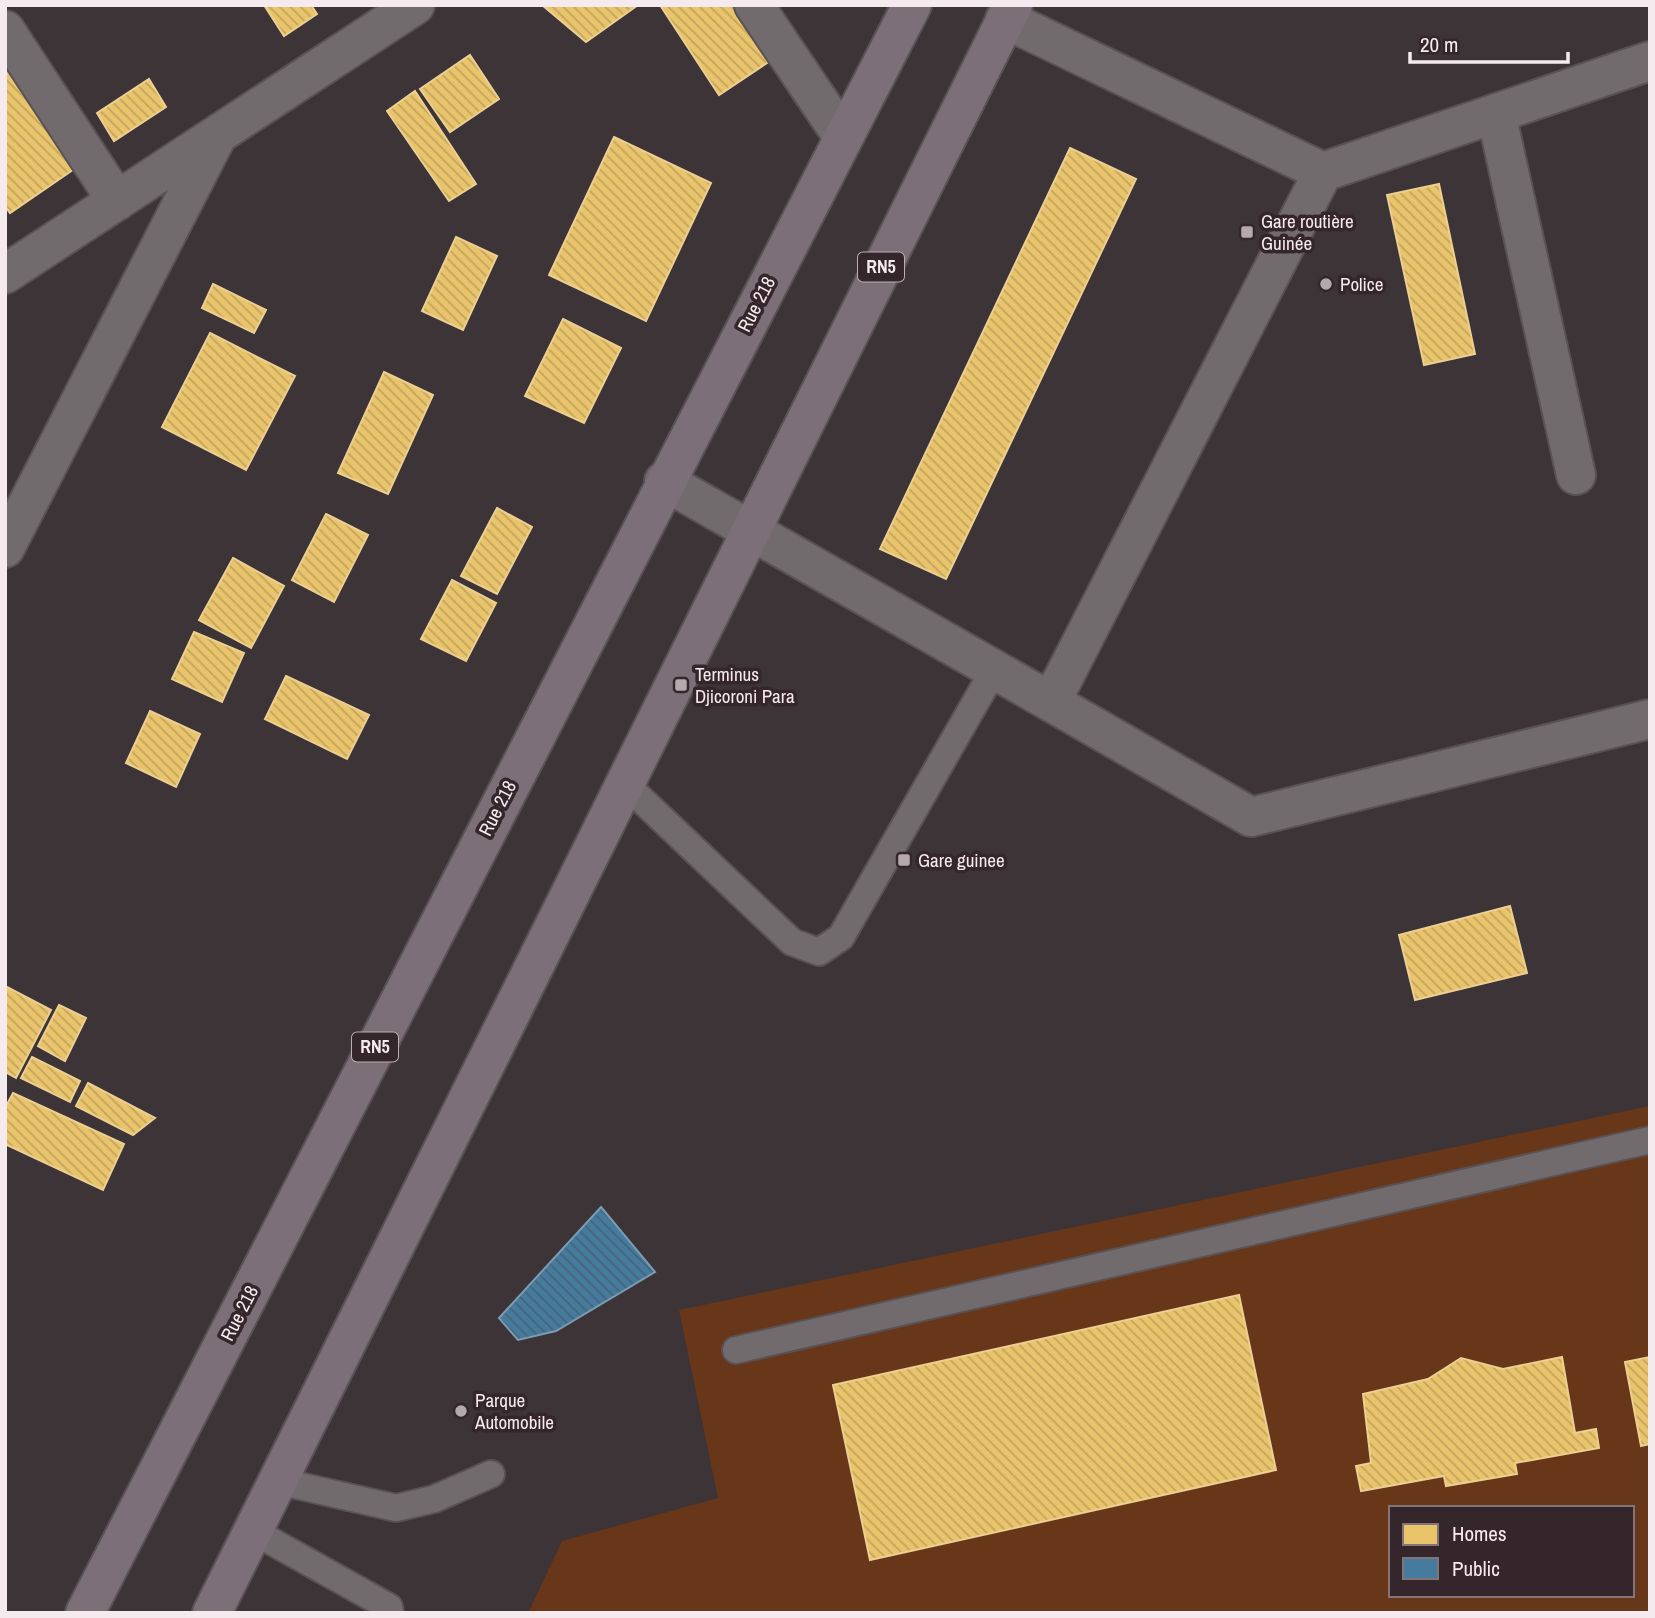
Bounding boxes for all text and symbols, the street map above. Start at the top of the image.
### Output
scale bar [1410,21,1568,65]
text: 20 m [1420,30,1458,59]
place label: Gare routière Guinée [1261,208,1354,256]
marker: Gare routière Guinée [1239,224,1255,240]
road number: RN5 [858,253,904,282]
place label: Police [1340,271,1383,297]
street label: Rue 218 [731,272,781,336]
marker: Police [1318,276,1334,292]
place label: Terminus Djicoroni Para [695,661,795,709]
marker: Terminus Djicoroni Para [673,677,689,693]
street label: Rue 218 [472,776,522,840]
place label: Gare guinee [918,847,1005,873]
marker: Gare guinee [896,852,912,868]
road number: RN5 [352,1032,398,1062]
street label: Rue 218 [214,1281,264,1345]
place label: Parque Automobile [474,1387,554,1435]
marker: Parque Automobile [453,1403,469,1419]
legend [1389,1506,1634,1597]
text: Homes [1452,1519,1507,1548]
text: Public [1452,1554,1500,1583]

